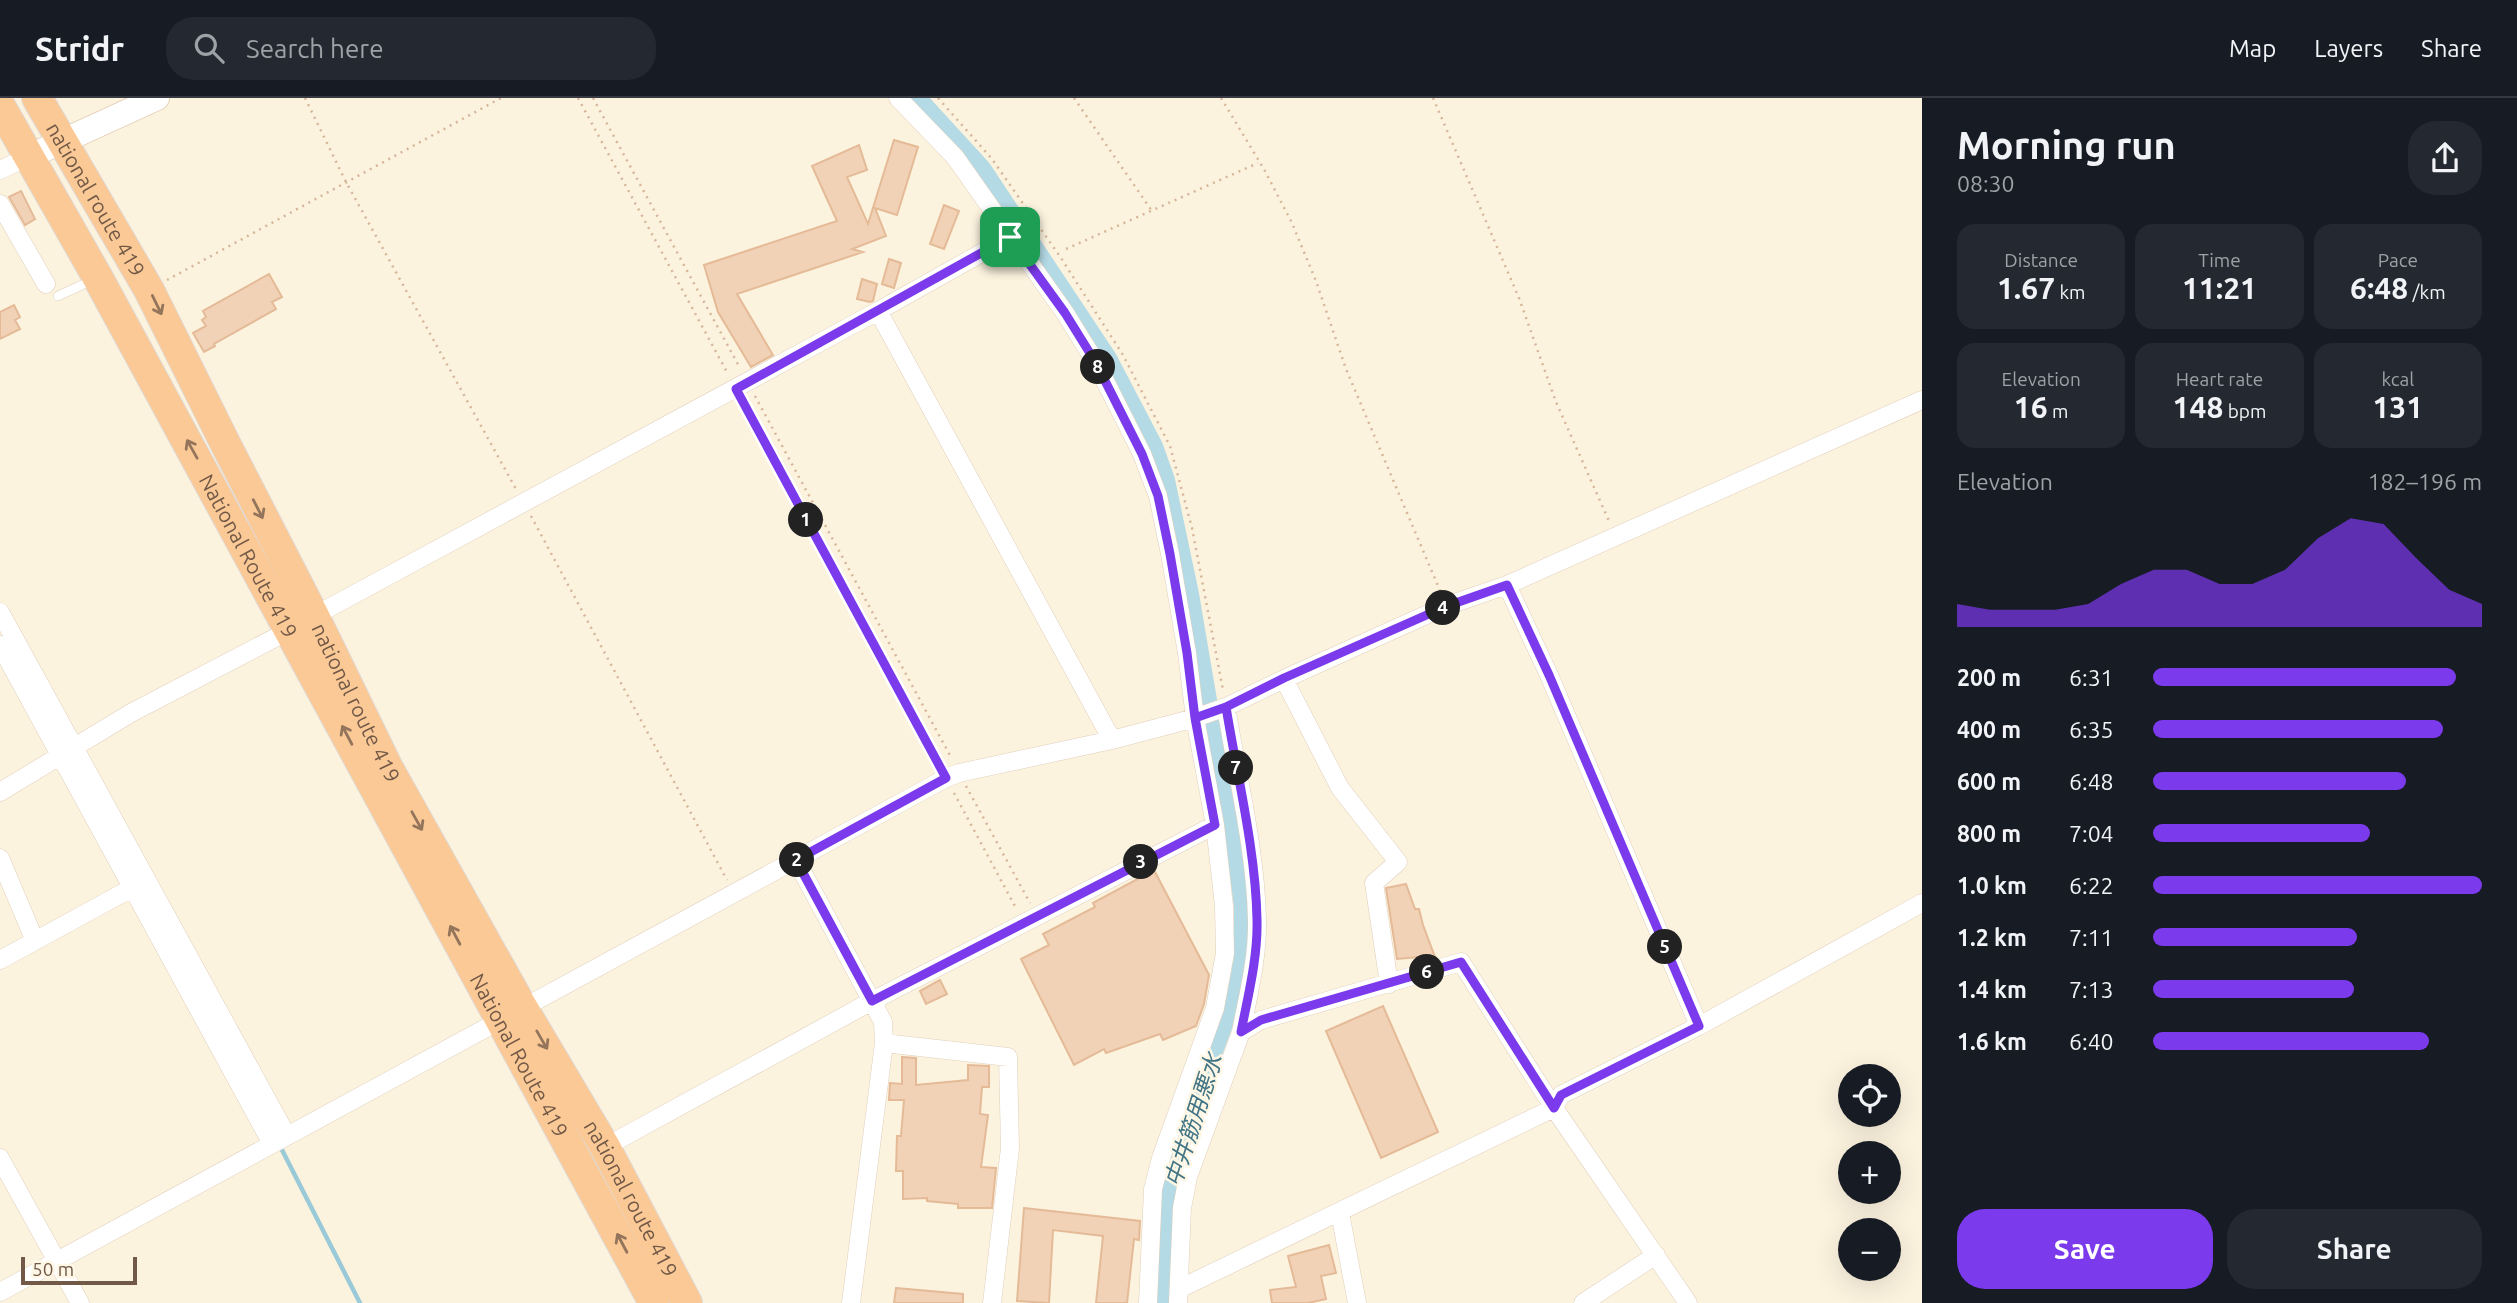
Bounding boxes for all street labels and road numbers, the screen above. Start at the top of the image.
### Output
street label: national route 419 [42,118,150,280]
street label: National Route 419 [195,470,303,642]
street label: national route 419 [307,619,405,786]
street label: National Route 419 [466,969,573,1141]
street label: national route 419 [580,1116,683,1281]

